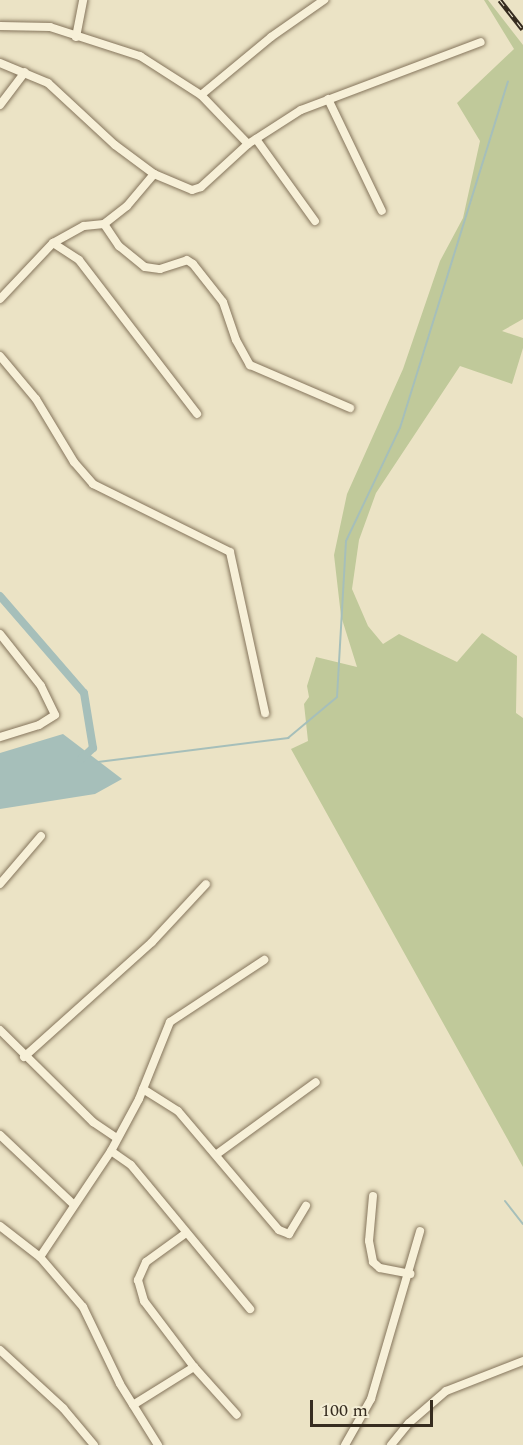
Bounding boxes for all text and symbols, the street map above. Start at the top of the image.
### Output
scale bar [313,1388,436,1426]
text: 100 m [321,1397,368,1424]

